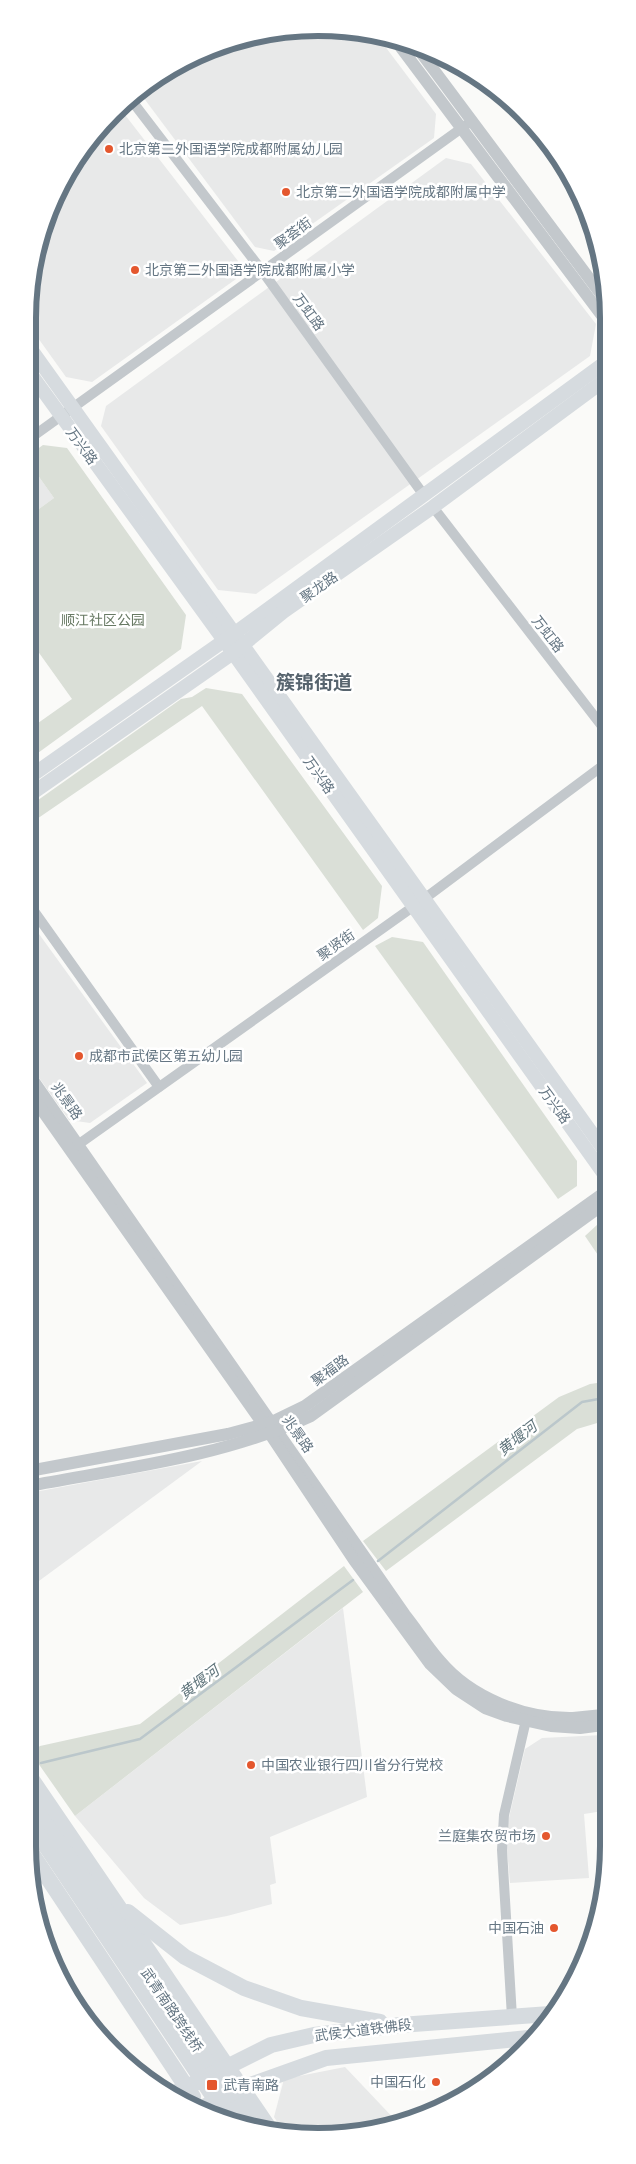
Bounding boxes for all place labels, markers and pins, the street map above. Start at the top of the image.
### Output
place label: 北京第二外国语学院成都附属幼儿园 [119,140,343,158]
marker: 北京第二外国语学院成都附属幼儿园 [103,143,115,155]
place label: 北京第二外国语学院成都附属中学 [296,183,506,201]
marker: 北京第二外国语学院成都附属中学 [280,186,292,198]
place label: 北京第二外国语学院成都附属小学 [145,261,355,279]
marker: 北京第二外国语学院成都附属小学 [129,264,141,276]
place label: 成都市武侯区第五幼儿园 [89,1047,243,1065]
marker: 成都市武侯区第五幼儿园 [73,1050,85,1062]
place label: 中国农业银行四川省分行党校 [261,1756,443,1774]
marker: 中国农业银行四川省分行党校 [245,1759,257,1771]
place label: 兰庭集农贸市场 [438,1827,536,1845]
marker: 兰庭集农贸市场 [540,1830,552,1842]
place label: 中国石油 [488,1919,544,1937]
marker: 中国石油 [548,1922,560,1934]
place label: 中国石化 [370,2073,426,2091]
place label: 武青南路 [223,2076,279,2094]
marker: 中国石化 [430,2076,442,2088]
marker: 武青南路 [205,2078,219,2092]

